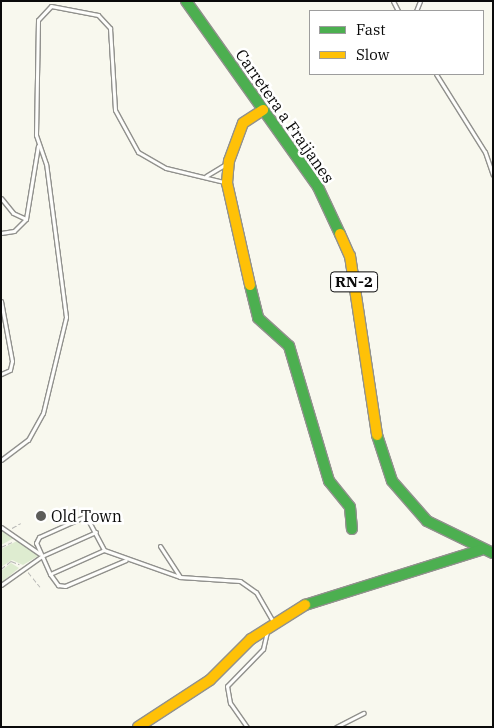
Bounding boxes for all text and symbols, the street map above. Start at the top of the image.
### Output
legend [309,10,484,75]
text: Fast [356,20,386,39]
text: Slow [356,45,389,64]
street label: Carretera a Fraijanes [232,46,338,186]
road number: RN-2 [329,270,379,294]
place label: Old Town [51,506,122,526]
marker: Old Town [35,510,47,522]

